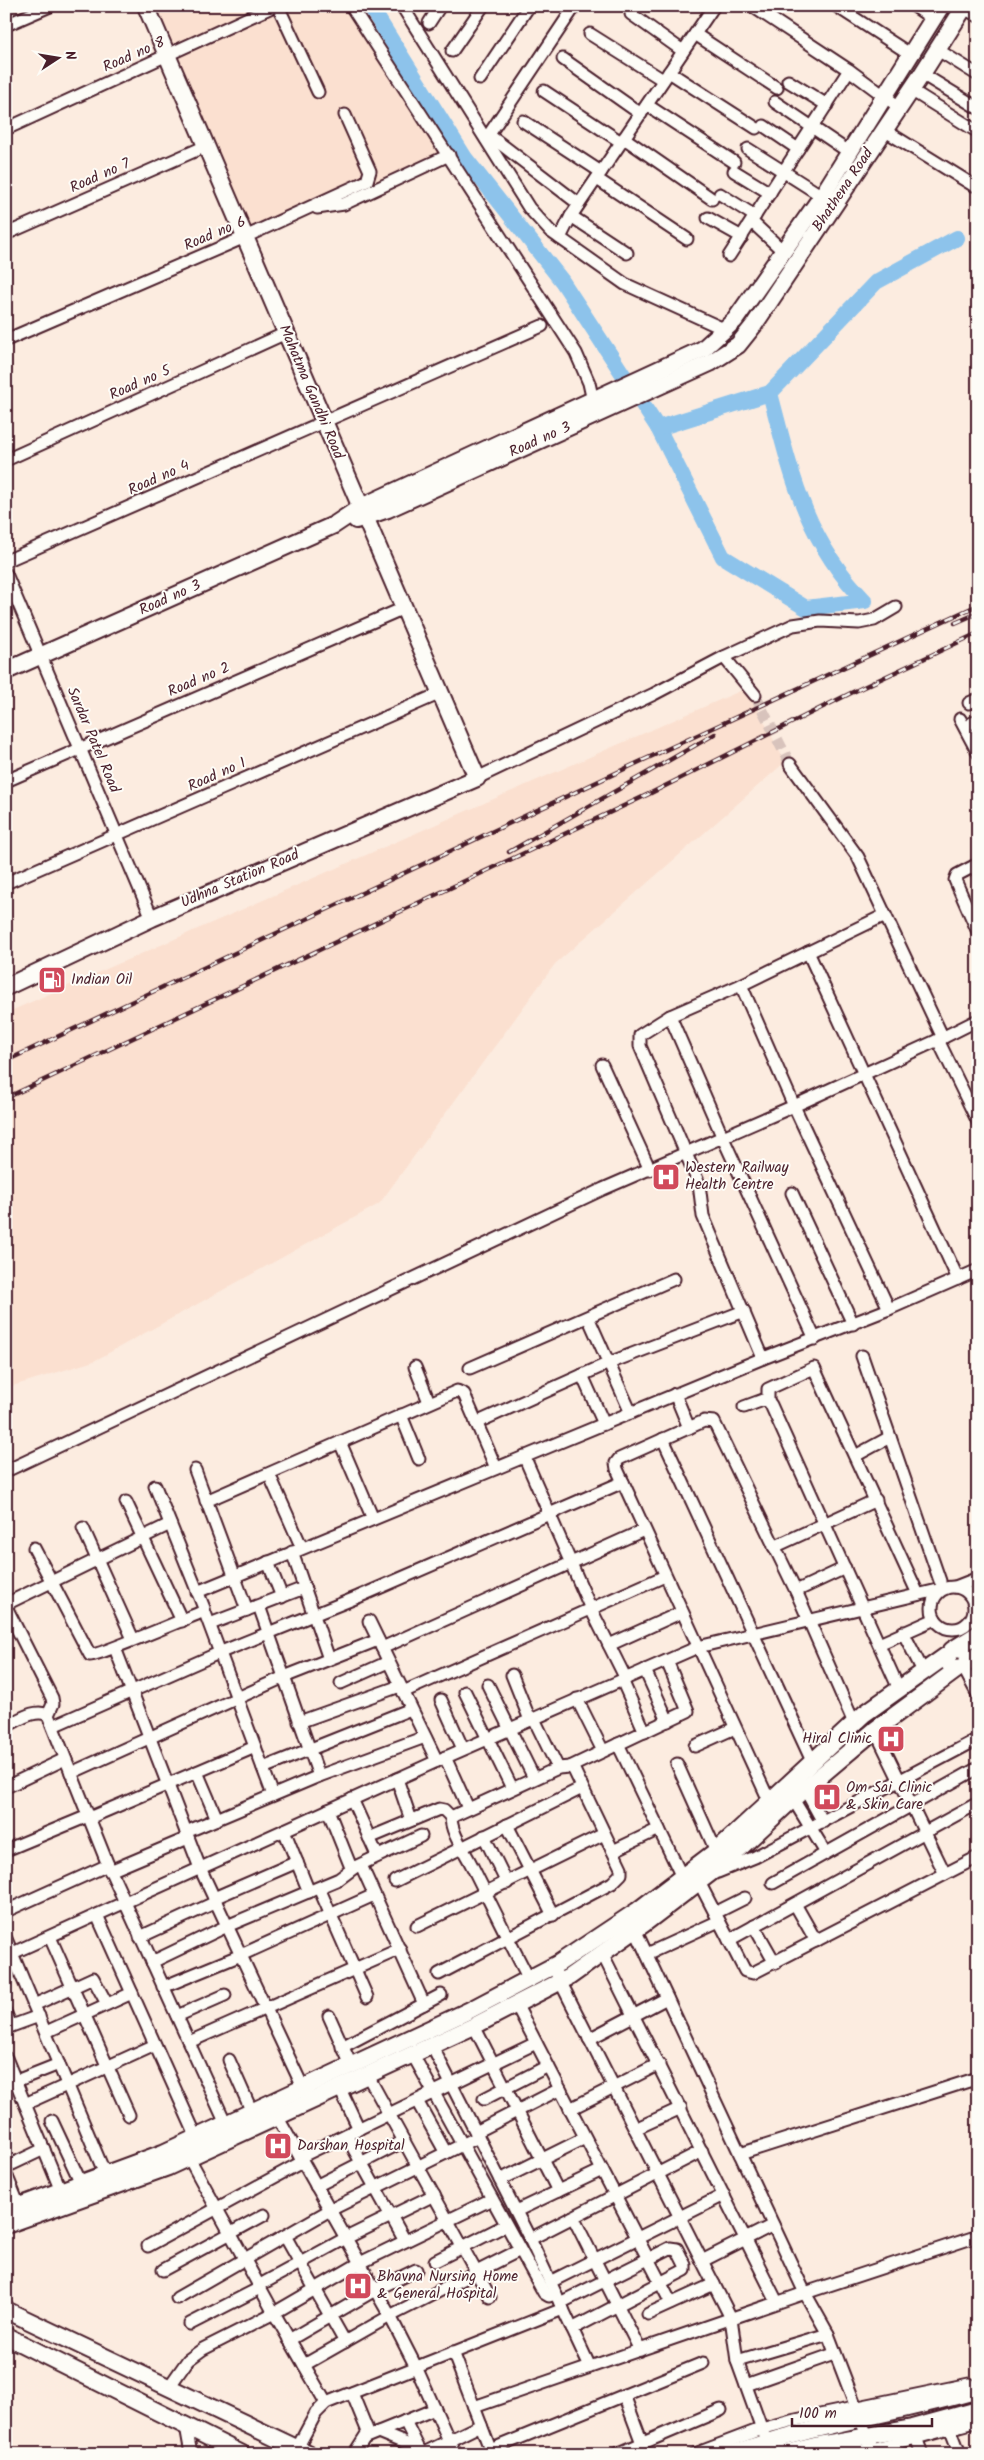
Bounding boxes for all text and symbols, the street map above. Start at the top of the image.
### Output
street label: Road no 8 [99,30,170,79]
north arrow [32,32,82,82]
text: N [58,49,81,62]
street label: Bhathena Road [806,143,880,237]
street label: Road no 7 [66,152,135,200]
street label: Road no 6 [180,210,250,258]
street label: Mahatma Gandhi Road [272,321,350,463]
street label: Road no 5 [105,358,175,407]
street label: Road no 3 [505,416,575,464]
street label: Road no 4 [124,454,194,502]
street label: Road no 3 [135,574,205,622]
street label: Road no 2 [164,656,234,704]
street label: Sardar Patel Road [60,683,126,797]
street label: Road no 1 [184,751,250,798]
street label: Udhna Station Road [177,843,303,915]
fuel station icon: Indian Oil [37,965,67,995]
place label: Indian Oil [71,968,133,992]
place label: Western Railway Health Centre [685,1156,790,1197]
hospital icon: Western Railway Health Centre [651,1162,681,1192]
hospital icon: Hiral Clinic [876,1724,906,1754]
place label: Hiral Clinic [802,1727,872,1751]
place label: Om Sai Clinic & Skin Care [846,1776,933,1817]
hospital icon: Om Sai Clinic & Skin Care [812,1782,842,1812]
hospital icon: Darshan Hospital [263,2131,293,2161]
place label: Darshan Hospital [297,2134,405,2158]
place label: Bhavna Nursing Home & General Hospital [377,2265,518,2306]
hospital icon: Bhavna Nursing Home & General Hospital [343,2271,373,2301]
scale bar [792,2395,932,2427]
text: 100 m [799,2402,837,2426]

